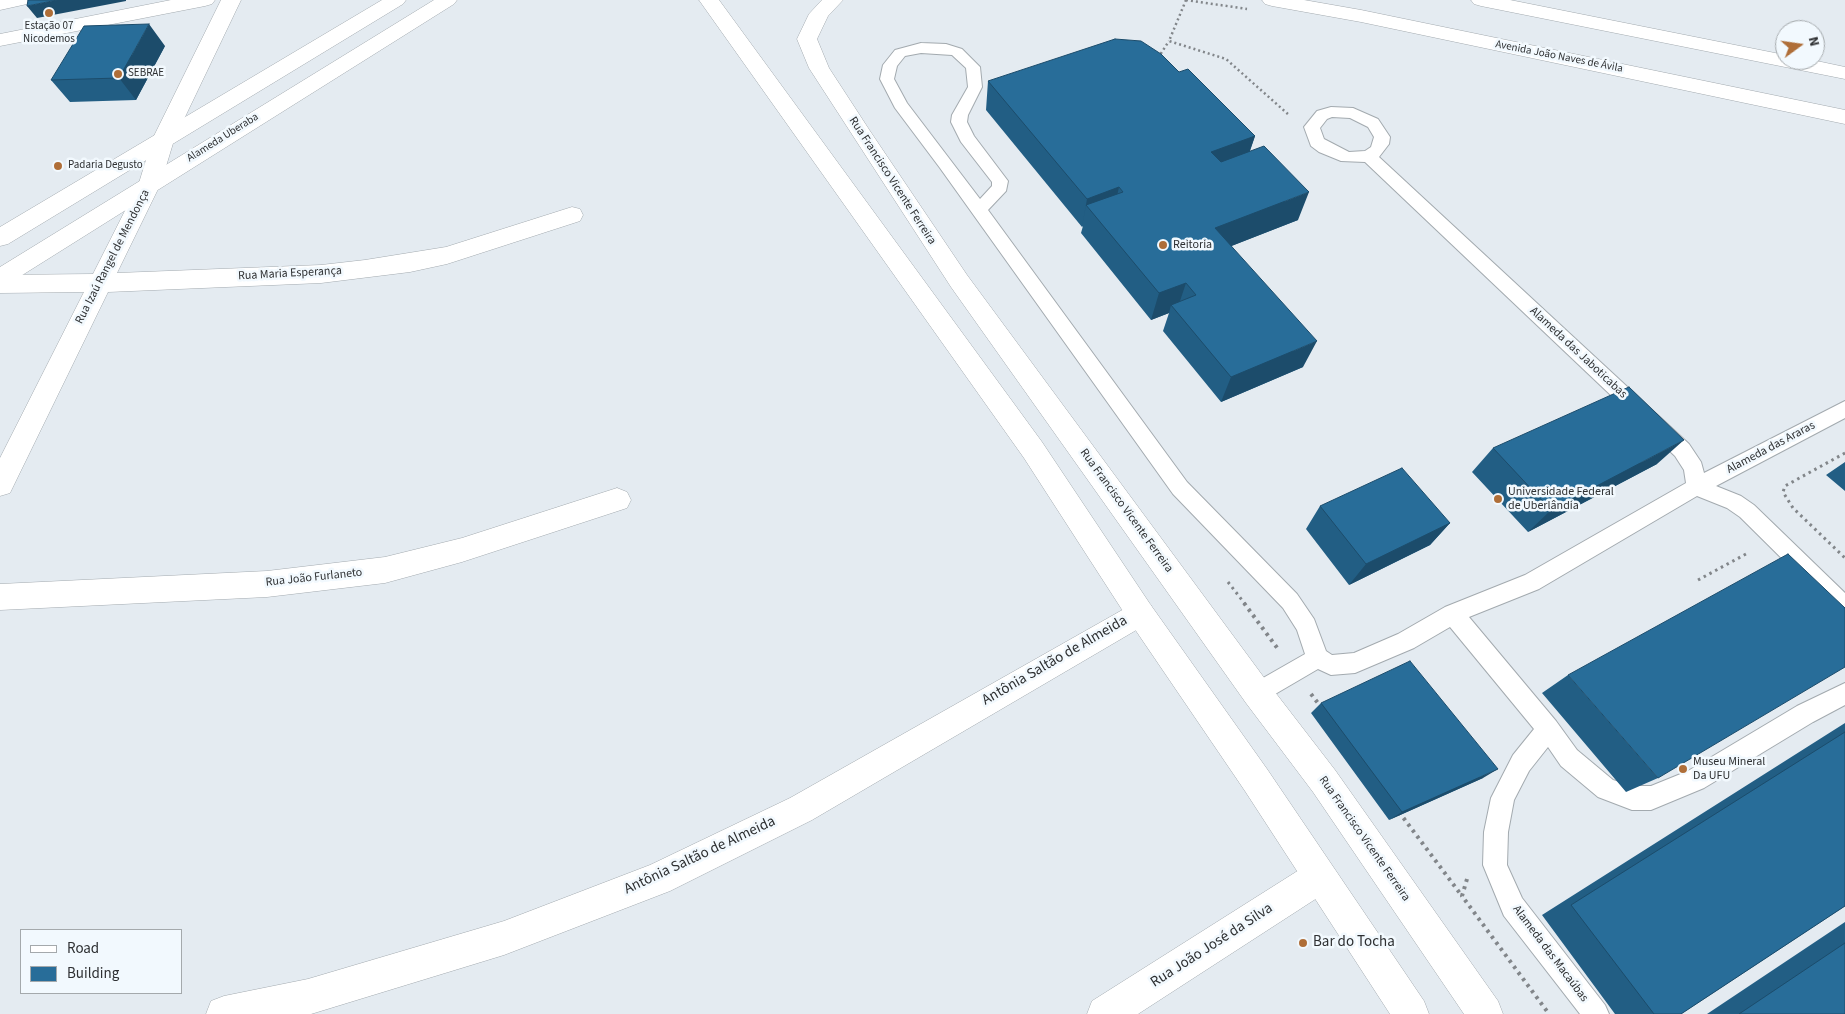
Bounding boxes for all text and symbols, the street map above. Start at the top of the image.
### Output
marker: Estação 07 Nicodemos [43,7,55,19]
place label: Estação 07 Nicodemos [23,20,75,46]
north arrow [1775,20,1825,70]
text: N [1803,35,1824,49]
street label: Avenida João Naves de Ávila [1494,38,1624,76]
place label: SEBRAE [128,67,164,81]
marker: SEBRAE [112,68,124,80]
street label: Alameda Uberaba [185,111,261,165]
street label: Rua Francisco Vicente Ferreira [845,114,939,248]
place label: Padaria Degusto [68,159,143,173]
marker: Padaria Degusto [52,160,64,172]
street label: Rua Izaú Rangel de Mendonça [73,187,153,327]
place label: Reitoria [1173,238,1212,252]
marker: Reitoria [1157,239,1169,251]
street label: Rua Maria Esperança [238,264,342,284]
street label: Alameda das Jaboticabas [1526,304,1630,402]
street label: Alameda das Araras [1724,419,1818,477]
street label: Rua Francisco Vicente Ferreira [1076,446,1176,576]
place label: Universidade Federal de Uberlândia [1508,485,1614,513]
marker: Universidade Federal de Uberlândia [1492,493,1504,505]
street label: Rua João Furlaneto [265,566,363,590]
street label: Antônia Saltão de Almeida [979,612,1131,710]
place label: Museu Mineral Da UFU [1693,755,1765,783]
marker: Museu Mineral Da UFU [1677,763,1689,775]
street label: Rua Francisco Vicente Ferreira [1315,774,1413,904]
street label: Antônia Saltão de Almeida [622,813,778,899]
street label: Rua João José da Silva [1148,900,1276,992]
street label: Alameda das Macaúbas [1509,903,1591,1005]
legend [20,929,182,994]
place label: Bar do Tocha [1313,934,1395,952]
marker: Bar do Tocha [1297,937,1309,949]
text: Road [67,938,99,959]
text: Building [67,963,119,984]

